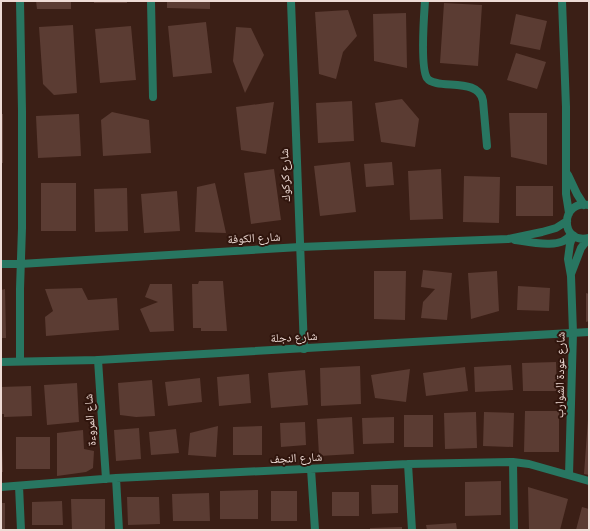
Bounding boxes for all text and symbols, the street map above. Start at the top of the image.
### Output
street label: شارع كركوك [276,148,294,202]
street label: شارع الكوفة [227,229,281,247]
street label: شارع دجلة [270,328,318,346]
street label: شارع عودة الشوارب [551,332,569,418]
street label: شاع المروءة [80,393,100,447]
street label: شارع النجف [269,449,323,467]

